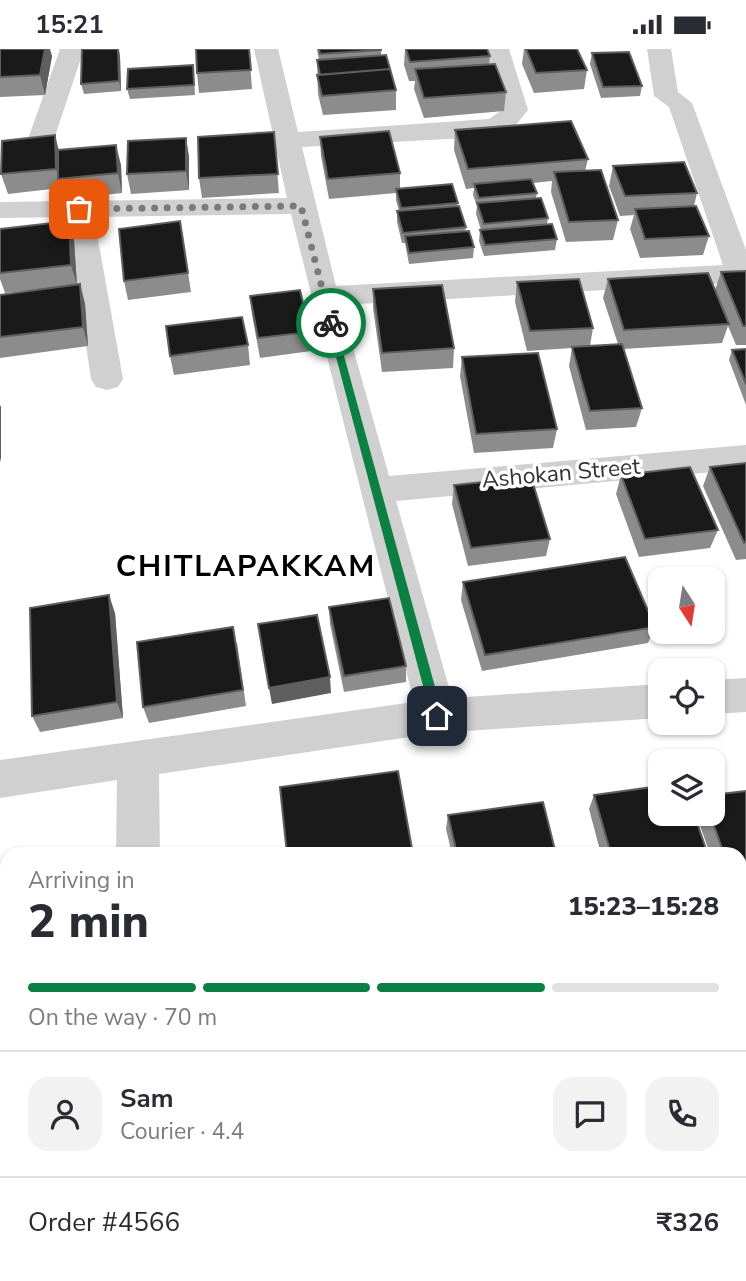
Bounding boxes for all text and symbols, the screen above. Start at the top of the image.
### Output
text: 15:21 [35,7,104,42]
pin [49,179,109,239]
icon: bag [60,190,98,228]
courier [296,288,366,358]
icon: bike [312,304,350,342]
street label: Ashokan Street [481,451,642,495]
district label: CHITLAPAKKAM [116,546,376,587]
north arrow [648,567,724,644]
map controls [648,567,725,826]
button: locate [648,658,725,735]
pin [407,686,467,746]
icon: home [418,697,456,735]
button: layers [648,749,725,826]
text: Arriving in [28,865,135,896]
text: 15:23–15:28 [568,889,719,924]
text: 2 min [28,890,149,953]
text: On the way · 70 m [28,1002,217,1033]
button: person [28,1077,102,1151]
button: chat [553,1077,627,1151]
button: phone [645,1077,719,1151]
text: Sam [120,1081,173,1116]
text: Courier · 4.4 [120,1116,244,1147]
text: Order #4566 [28,1205,180,1240]
text: ₹326 [657,1205,719,1240]

